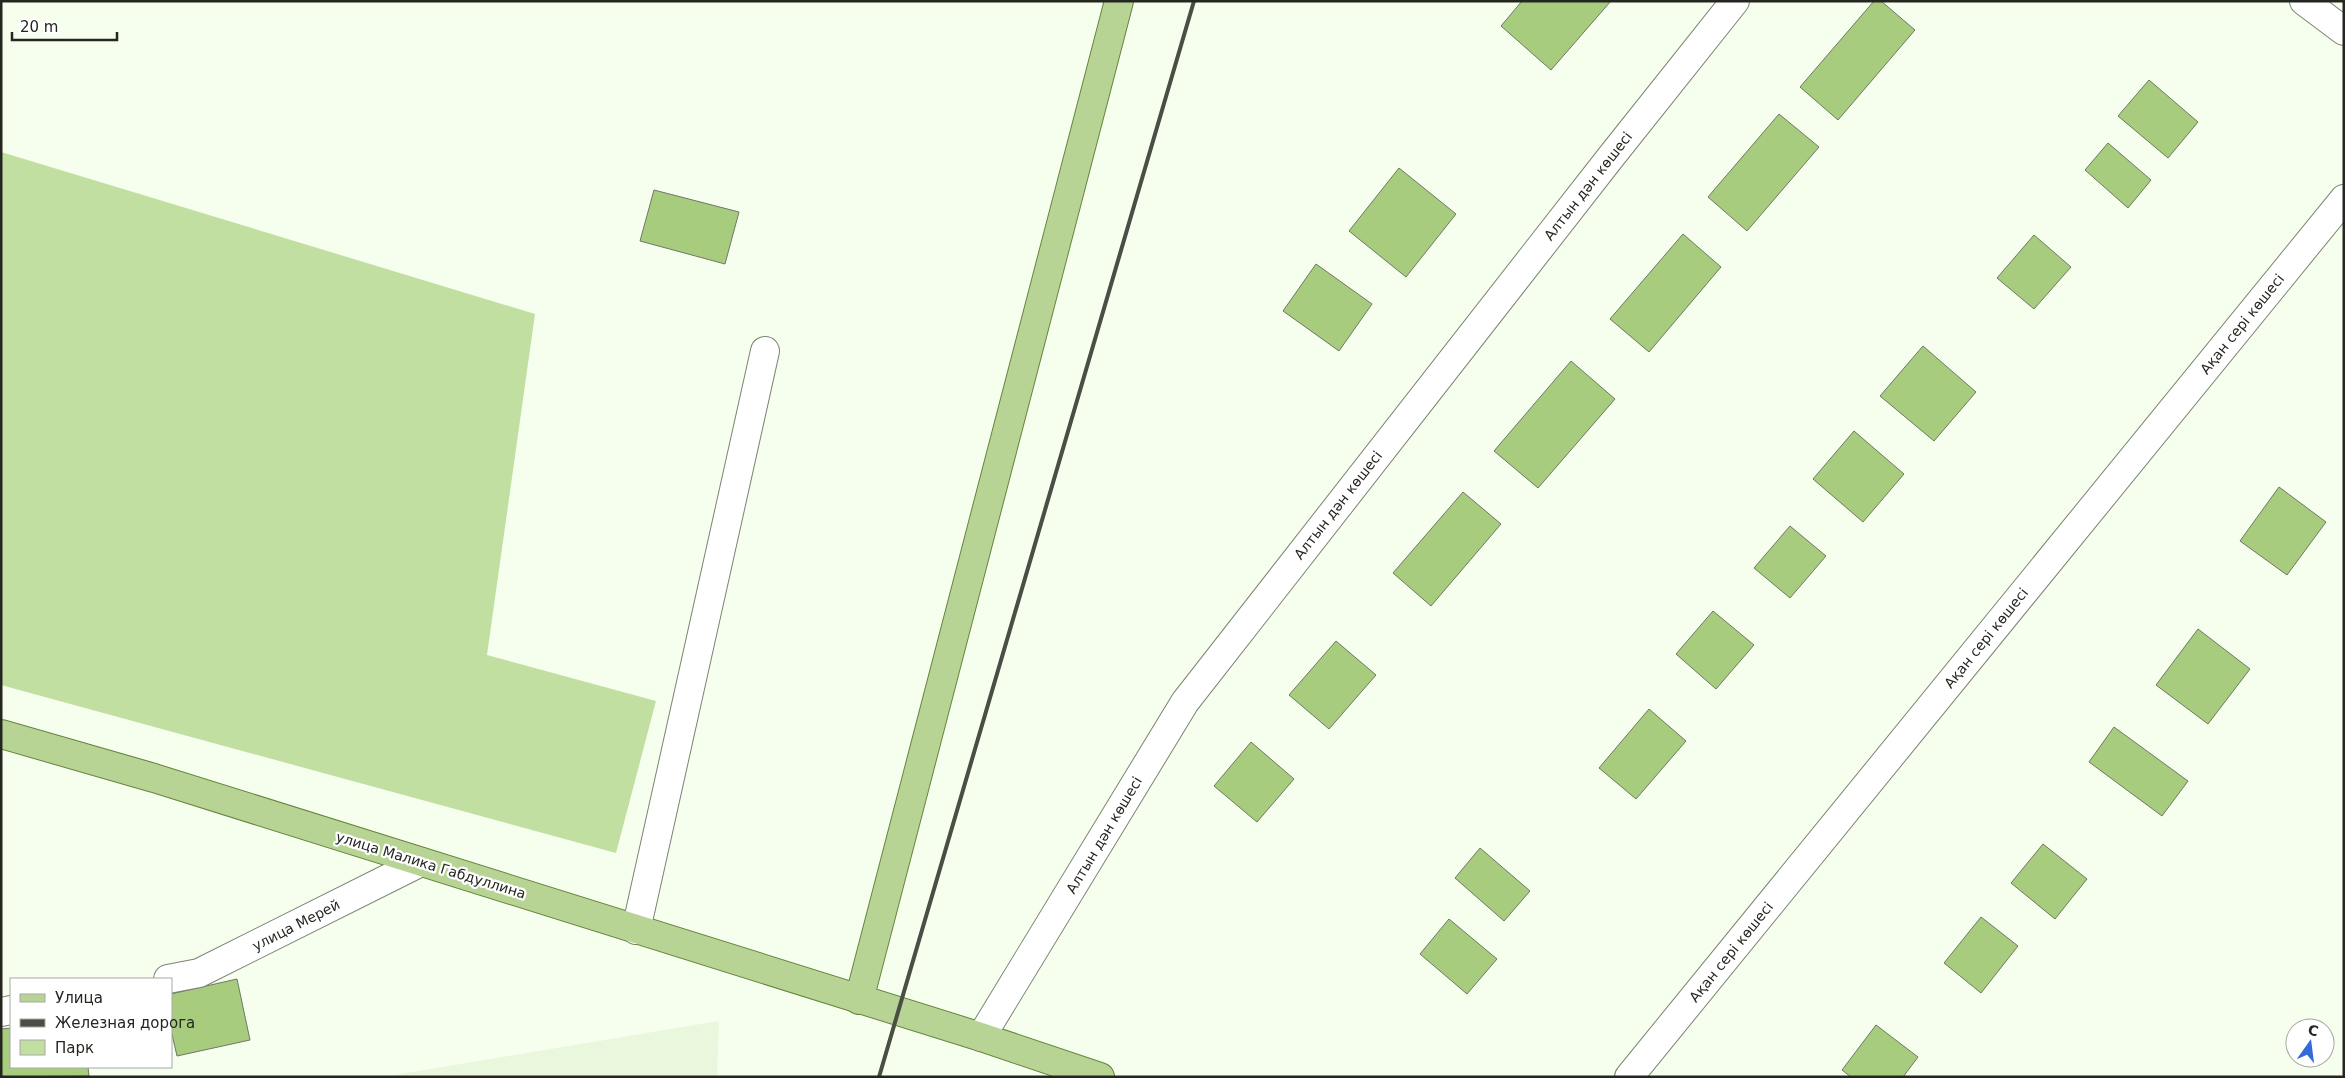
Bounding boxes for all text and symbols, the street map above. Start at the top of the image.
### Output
scale bar [12,10,118,42]
text: 20 m [20,18,58,36]
street label: Алтын дән көшесі [1541,129,1635,243]
street label: Ақан сері көшесі [2197,271,2287,377]
street label: Алтын дән көшесі [1291,448,1385,562]
street label: Ақан сері көшесі [1941,585,2031,691]
street label: Алтын дән көшесі [1063,774,1145,896]
street label: улица Малика Габдуллина [334,828,528,902]
street label: улица Мерей [250,896,342,954]
street label: Ақан сері көшесі [1686,899,1776,1005]
legend [10,978,172,1068]
text: Улица [55,989,103,1007]
text: Железная дорога [55,1014,195,1032]
north arrow [2285,1018,2335,1068]
text: С [2306,1021,2320,1039]
text: Парк [55,1039,94,1057]

